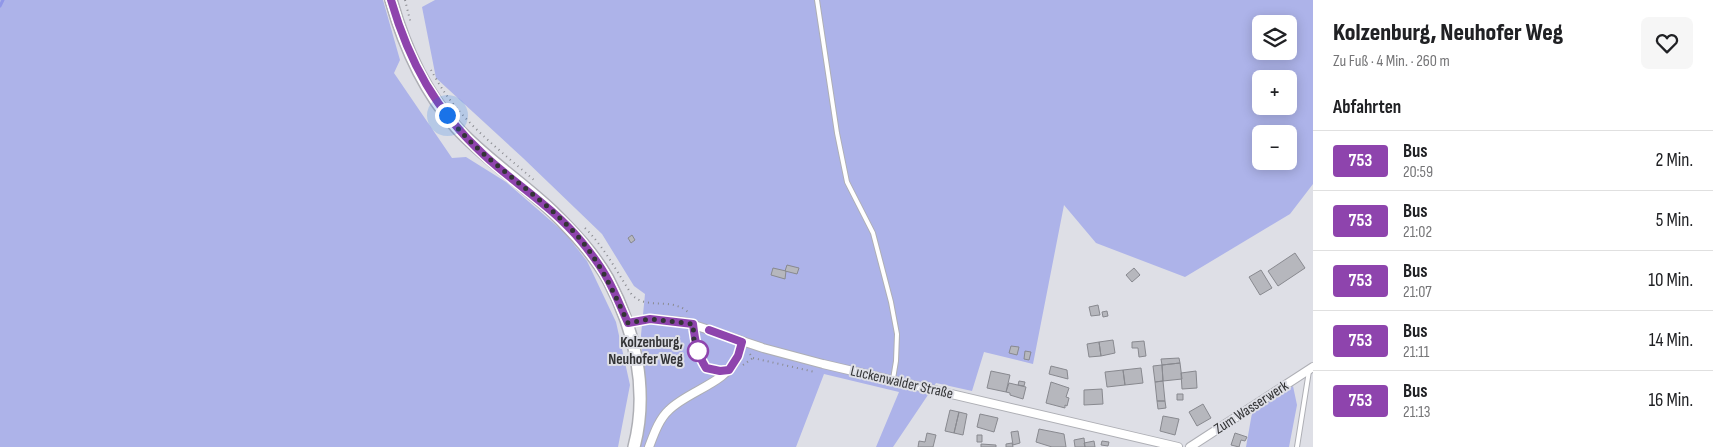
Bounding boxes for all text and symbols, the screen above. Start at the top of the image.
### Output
map controls [1252,15,1297,170]
button: layers [1252,15,1297,60]
button: heart [1641,17,1693,69]
text: Kolzenburg, Neuhofer Weg [1333,18,1563,47]
text: Zu Fuß · 4 Min. · 260 m [1333,52,1450,71]
button: + [1252,70,1297,115]
text: Abfahrten [1333,96,1401,119]
your location [435,103,460,128]
button: − [1252,125,1297,170]
text: Bus [1403,140,1428,163]
text: 2 Min. [1656,149,1693,172]
text: 753 [1349,150,1372,171]
text: 20:59 [1403,163,1433,182]
text: Bus [1403,200,1428,223]
text: 5 Min. [1656,209,1693,232]
text: 753 [1349,210,1372,231]
text: 21:02 [1403,223,1432,242]
text: Bus [1403,260,1428,283]
text: 10 Min. [1648,269,1693,292]
text: 753 [1349,270,1372,291]
text: 21:07 [1403,283,1432,302]
text: Bus [1403,320,1428,343]
text: 14 Min. [1649,329,1693,352]
text: 753 [1349,330,1372,351]
place label: Kolzenburg, Neuhofer Weg [608,333,684,369]
marker: Kolzenburg, Neuhofer Weg [687,340,709,362]
text: 21:11 [1403,343,1429,362]
street label: Luckenwalder Straße [849,361,955,404]
street label: Zum Wasserwerk [1210,376,1292,439]
text: Bus [1403,380,1428,403]
text: 16 Min. [1648,389,1693,412]
text: 753 [1349,390,1372,411]
text: 21:13 [1403,403,1431,422]

